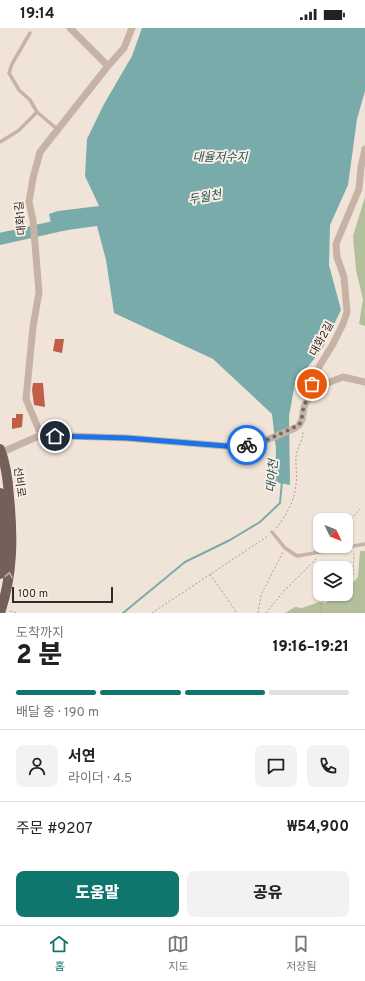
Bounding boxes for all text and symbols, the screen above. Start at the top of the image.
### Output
text: 19:14 [20,5,55,24]
water label: 대율저수지 [192,150,249,166]
water label: 두월천 [187,187,225,209]
street label: 대화1길 [13,200,29,236]
street label: 대화2길 [307,319,337,359]
pin [295,367,329,401]
icon: bag [301,373,323,395]
pin [38,419,72,453]
icon: home [44,425,66,447]
courier [227,425,267,465]
icon: bike [236,434,258,456]
water label: 대야천 [264,457,283,493]
street label: 선비로 [10,466,28,498]
north arrow [313,513,353,553]
map controls [313,513,353,601]
button: layers [313,561,353,601]
one-way arrow [4,572,13,578]
scale bar [12,585,113,604]
text: 100 m [18,587,48,601]
text: 도착까지 [16,626,64,642]
text: 19:16–19:21 [272,638,349,657]
text: 2 분 [16,640,62,673]
text: 배달 중 · 190 m [16,705,99,721]
button: person [16,745,58,787]
button: chat [255,745,297,787]
button: phone [307,745,349,787]
text: 서연 [68,748,96,767]
text: 라이더 · 4.5 [68,771,132,787]
text: ₩54,900 [287,818,349,837]
text: 주문 #9207 [16,820,93,839]
button: 도움말 [16,871,179,917]
button: 공유 [187,871,349,917]
tab: 홈 [48,933,70,974]
tab: 지도 [167,933,189,974]
tab: 저장됨 [286,933,317,974]

